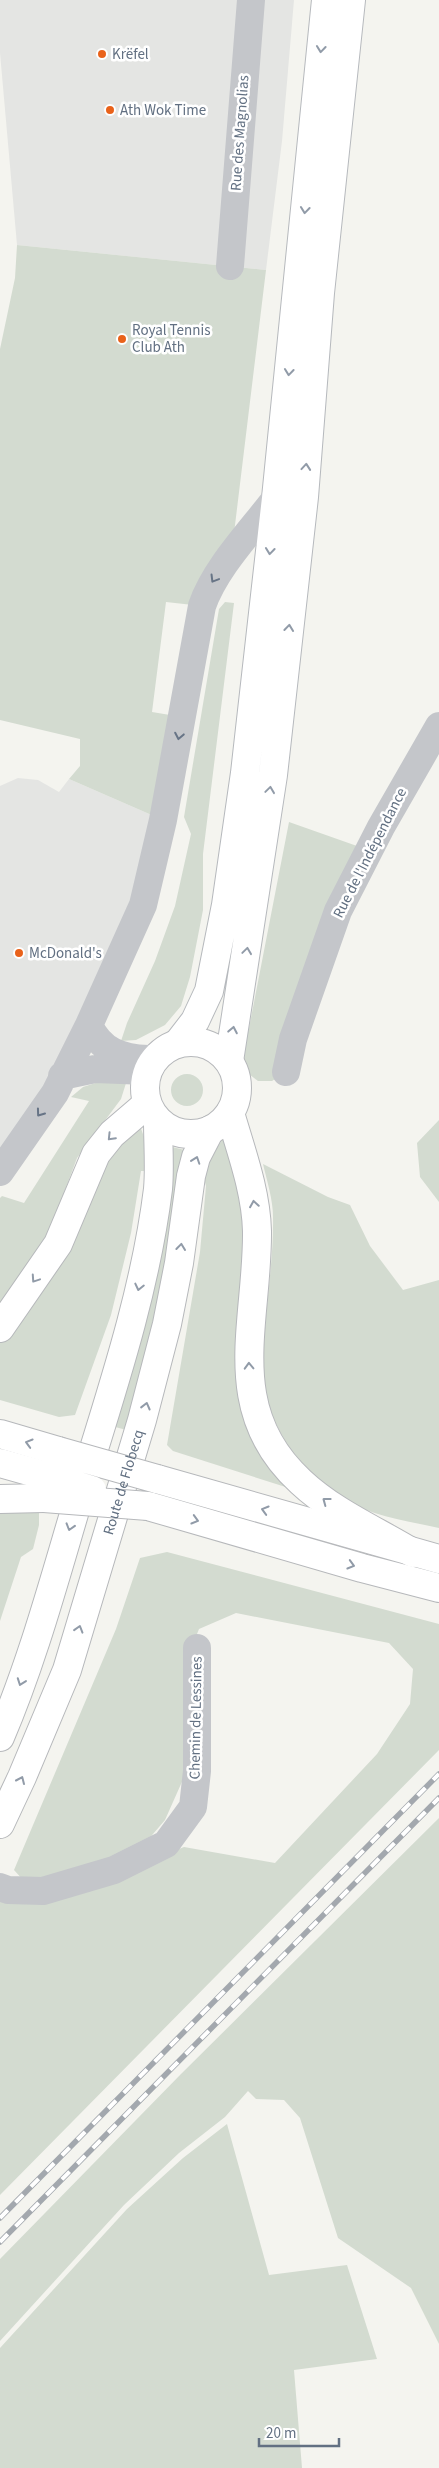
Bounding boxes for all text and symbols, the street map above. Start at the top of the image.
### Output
place label: Krëfel [112,44,149,65]
one-way arrow [316,45,327,53]
marker: Krëfel [96,48,108,60]
street label: Rue des Magnolias [225,74,255,192]
place label: Ath Wok Time [120,100,206,121]
marker: Ath Wok Time [104,104,116,116]
one-way arrow [300,206,311,214]
place label: Royal Tennis Club Ath [132,320,210,358]
marker: Royal Tennis Club Ath [116,333,128,345]
one-way arrow [283,368,294,376]
one-way arrow [300,462,311,470]
one-way arrow [265,547,276,555]
one-way arrow [211,573,221,582]
one-way arrow [283,624,294,632]
one-way arrow [174,732,184,741]
street label: Rue de l'Indépendance [328,784,412,922]
one-way arrow [265,785,275,794]
place label: McDonald's [29,943,102,964]
one-way arrow [241,946,252,954]
marker: McDonald's [13,947,25,959]
one-way arrow [227,1025,237,1034]
one-way arrow [37,1107,46,1117]
one-way arrow [108,1131,117,1140]
one-way arrow [190,1156,200,1165]
one-way arrow [249,1199,260,1207]
one-way arrow [175,1243,186,1251]
one-way arrow [31,1273,41,1282]
one-way arrow [134,1282,145,1291]
one-way arrow [243,1362,254,1370]
one-way arrow [140,1401,151,1410]
street label: Route de Flobecq [98,1427,149,1537]
one-way arrow [26,1438,34,1448]
one-way arrow [322,1498,332,1507]
one-way arrow [261,1505,269,1515]
one-way arrow [190,1514,199,1524]
one-way arrow [66,1522,76,1531]
one-way arrow [346,1560,355,1570]
one-way arrow [74,1625,84,1633]
street label: Chemin de Lessines [184,1656,208,1780]
one-way arrow [17,1677,27,1686]
one-way arrow [14,1776,25,1785]
scale bar [259,2416,339,2448]
text: 20 m [266,2423,296,2444]

